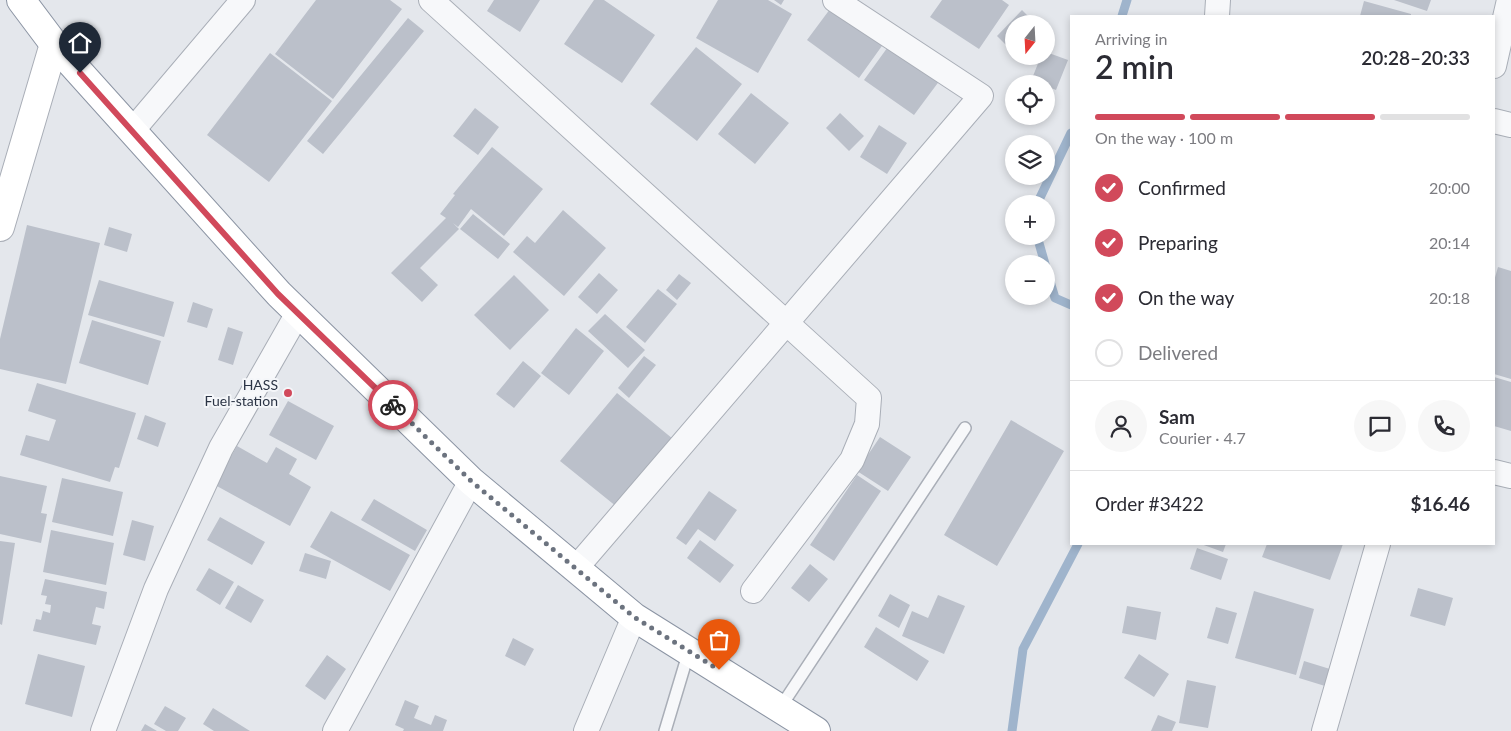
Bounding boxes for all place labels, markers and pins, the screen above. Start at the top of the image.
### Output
pin [59,22,101,73]
place label: HASS Fuel-station [205,376,278,409]
marker: HASS Fuel-station [282,387,294,399]
pin [698,619,740,670]

